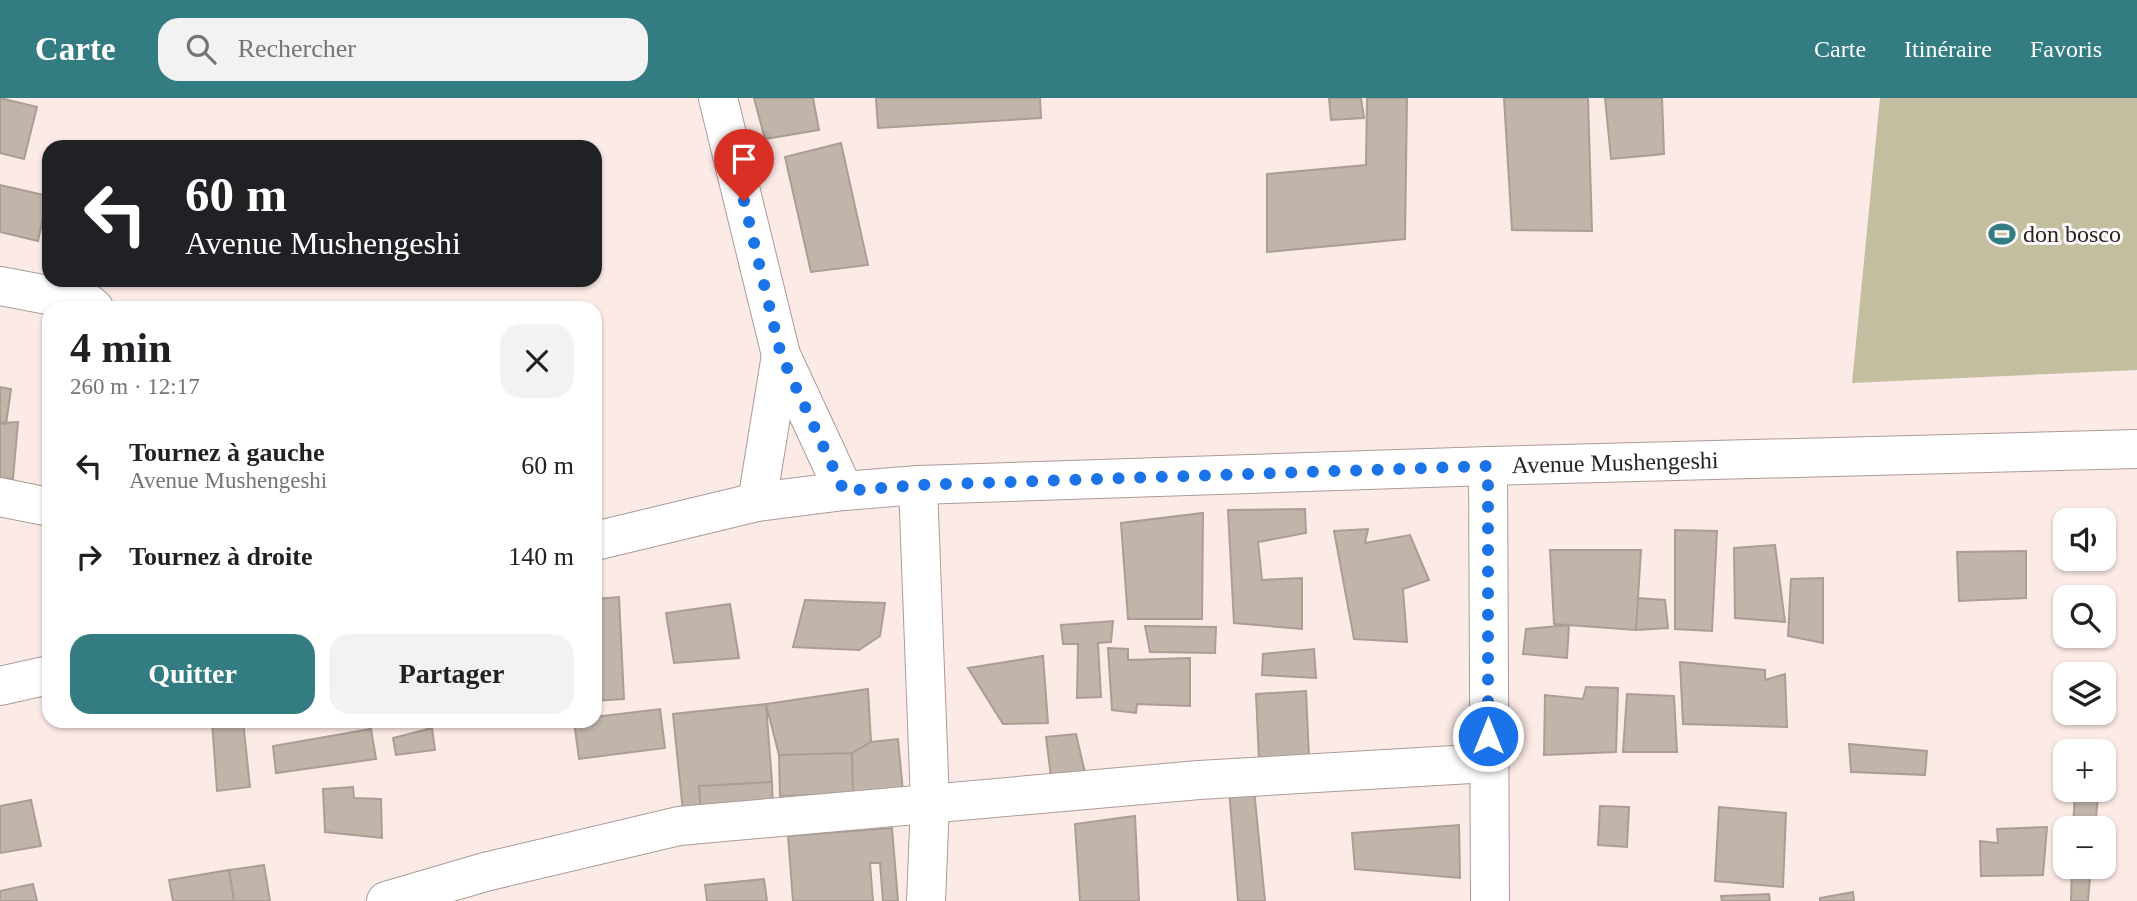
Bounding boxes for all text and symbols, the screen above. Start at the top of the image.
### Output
search box [158,18,648,81]
icon: search [182,30,220,68]
text: Carte [35,31,116,67]
text: Rechercher [238,34,356,63]
text: Carte [1814,36,1866,62]
text: Itinéraire [1904,36,1992,62]
text: Favoris [2030,36,2102,62]
pin [714,129,774,201]
icon: arrive [725,140,763,178]
text: 60 m [185,167,287,222]
icon: left [70,168,161,259]
sports icon: don bosco [1987,219,2017,249]
place label: don bosco [2023,221,2121,247]
text: Avenue Mushengeshi [185,225,461,261]
button: close [500,324,574,398]
text: 4 min [70,325,172,371]
text: 260 m · 12:17 [70,374,200,399]
text: Tournez à gauche [129,438,325,467]
icon: left [70,447,108,485]
street label: Avenue Mushengeshi [1511,447,1719,478]
text: 60 m [521,451,574,480]
text: Avenue Mushengeshi [129,468,327,493]
map controls [2053,508,2116,879]
button: sound [2053,508,2116,571]
icon: right [70,538,108,576]
text: Tournez à droite [129,542,312,571]
text: 140 m [508,542,574,571]
button: search [2053,585,2116,648]
button: Quitter [70,634,315,714]
button: Partager [329,634,574,714]
button: layers [2053,662,2116,725]
position arrow [1451,699,1525,773]
button: + [2053,739,2116,802]
button: − [2053,816,2116,879]

